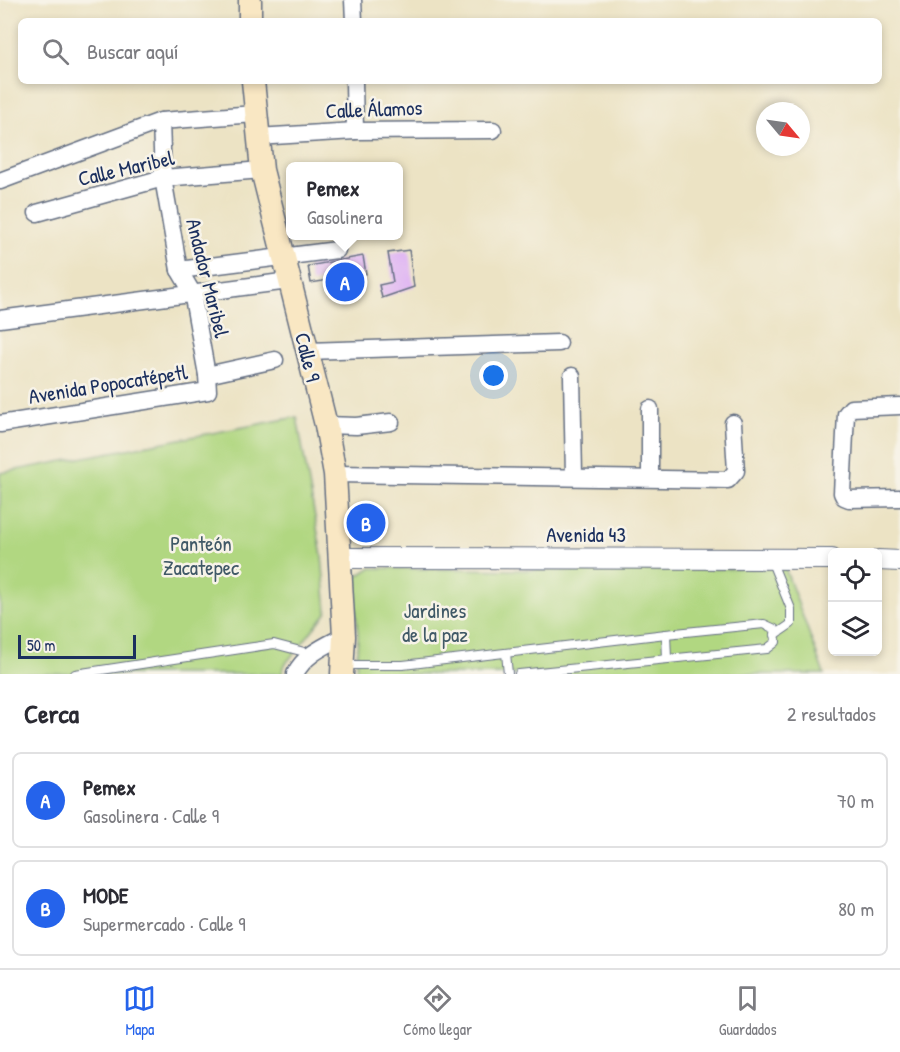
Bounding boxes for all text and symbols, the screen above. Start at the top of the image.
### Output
search box [18,18,882,84]
icon: search [39,35,72,68]
text: Buscar aquí [87,36,179,66]
street label: Calle Álamos [325,93,423,125]
north arrow [756,102,810,156]
street label: Calle Maribel [75,143,177,193]
popup [286,162,403,240]
text: Pemex [307,173,360,203]
text: Gasolinera [307,203,382,230]
street label: Andador Maribel [179,215,237,341]
pin: A [326,260,364,304]
street label: Calle 9 [288,329,328,385]
street label: Avenida Popocatépetl [26,357,190,411]
your location [479,361,508,390]
pin: B [346,500,386,546]
street label: Avenida 43 [546,520,626,549]
park label: Panteón Zacatepec [163,529,240,582]
map controls [828,548,882,656]
button: locate [828,548,882,602]
park label: Jardines de la paz [402,596,468,649]
button: layers [828,602,882,656]
scale bar [18,632,136,660]
text: 50 m [27,634,56,656]
text: Cerca [24,696,79,731]
text: 2 resultados [787,700,876,727]
text: Pemex [83,772,136,802]
text: A [41,787,50,814]
text: 70 m [837,787,874,814]
text: Gasolinera · Calle 9 [83,802,219,829]
text: MODE [83,880,129,910]
text: B [40,895,51,922]
text: 80 m [838,895,874,922]
text: Supermercado · Calle 9 [83,910,246,937]
tab: Mapa [123,982,156,1040]
tab: Cómo llegar [403,982,472,1040]
tab: Guardados [719,982,777,1040]

